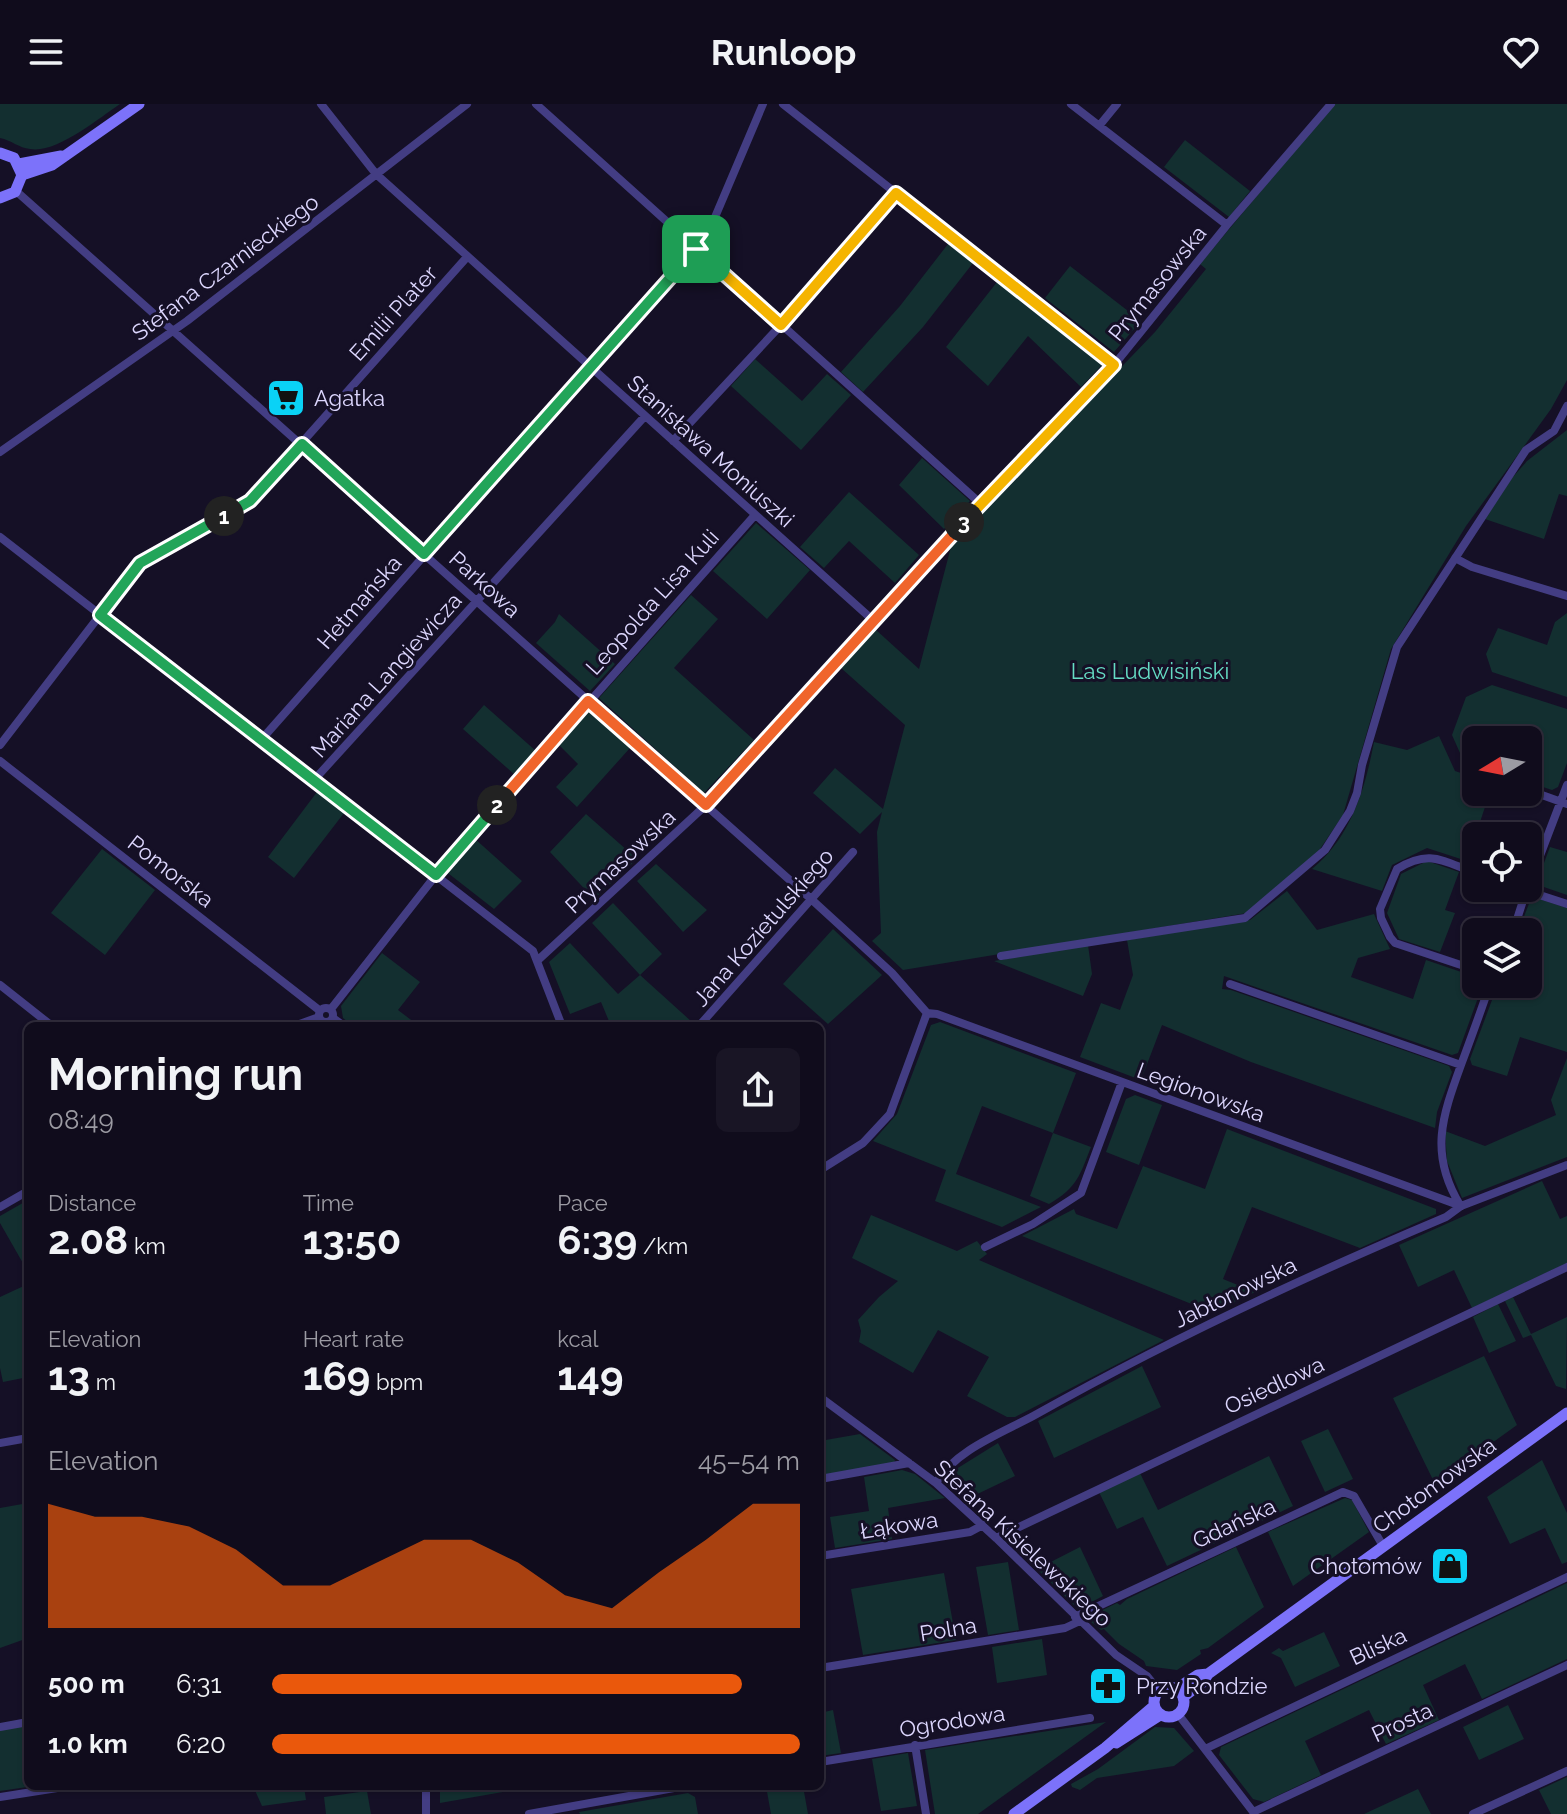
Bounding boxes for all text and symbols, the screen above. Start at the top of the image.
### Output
icon: menu [24,30,68,74]
icon: heart [1499,30,1543,74]
text: Runloop [711,31,856,73]
street label: Stefana Czarnieckiego [127,188,323,346]
pin [662,215,730,283]
street label: Prymasowska [1103,220,1211,346]
icon: arrive [674,227,718,271]
street label: Emilii Plater [344,260,443,366]
street label: Stanisława Moniuszki [622,369,800,533]
supermarket icon: Agatka [265,377,307,419]
place label: Agatka [314,385,385,411]
pin: 1 [204,496,244,536]
pin: 3 [944,502,984,542]
text: 1 [219,503,229,529]
text: 3 [958,509,970,535]
street label: Leopolda Lisa Kuli [580,524,724,680]
street label: Parkowa [444,545,526,623]
street label: Hetmańska [311,550,407,654]
street label: Mariana Langiewicza [305,587,467,763]
park label: Las Ludwisiński [1071,658,1229,684]
north arrow [1462,726,1542,806]
map controls [1462,726,1542,998]
pin: 2 [477,785,517,825]
text: 2 [491,792,503,818]
street label: Prymasowska [560,804,680,918]
button: locate [1462,822,1542,902]
street label: Pomorska [123,829,219,913]
street label: Jana Kozietulskiego [687,843,839,1011]
button: layers [1462,918,1542,998]
button: share [716,1048,800,1132]
text: Morning run [48,1049,303,1100]
street label: Legionowska [1133,1057,1269,1127]
text: 08:49 [48,1105,114,1135]
text: Distance [48,1190,136,1216]
text: Time [303,1190,354,1216]
text: Pace [557,1190,608,1216]
text: 2.08 [48,1216,128,1263]
text: 13:50 [303,1216,401,1263]
text: 6:39 [557,1216,637,1263]
text: km [128,1233,166,1259]
text: /km [637,1233,688,1259]
street label: Jabłonowska [1170,1251,1300,1333]
text: Elevation [48,1326,141,1352]
text: Heart rate [303,1326,404,1352]
text: kcal [557,1326,598,1352]
street label: Osiedlowa [1220,1351,1328,1419]
text: 13 [48,1352,90,1399]
text: 169 [303,1352,370,1399]
text: 149 [557,1352,624,1399]
text: m [90,1369,116,1395]
text: bpm [370,1369,423,1395]
street label: Chotomowska [1367,1432,1501,1538]
text: Elevation [48,1446,158,1476]
text: 45–54 m [698,1446,800,1476]
street label: Stefana Kisielewskiego [929,1454,1117,1632]
street label: Gdańska [1188,1493,1280,1553]
street label: Łąkowa [858,1506,940,1544]
shop icon: Chotomów [1429,1545,1471,1587]
place label: Chotomów [1310,1553,1422,1579]
street label: Polna [918,1612,978,1646]
street label: Bliska [1345,1622,1411,1670]
pharmacy icon: Przy Rondzie [1087,1665,1129,1707]
text: 500 m [48,1669,125,1699]
text: 6:31 [176,1669,222,1699]
place label: Przy Rondzie [1136,1673,1267,1699]
street label: Prosta [1367,1697,1437,1747]
street label: Ogrodowa [897,1700,1007,1742]
text: 1.0 km [48,1729,128,1759]
text: 6:20 [176,1729,226,1759]

